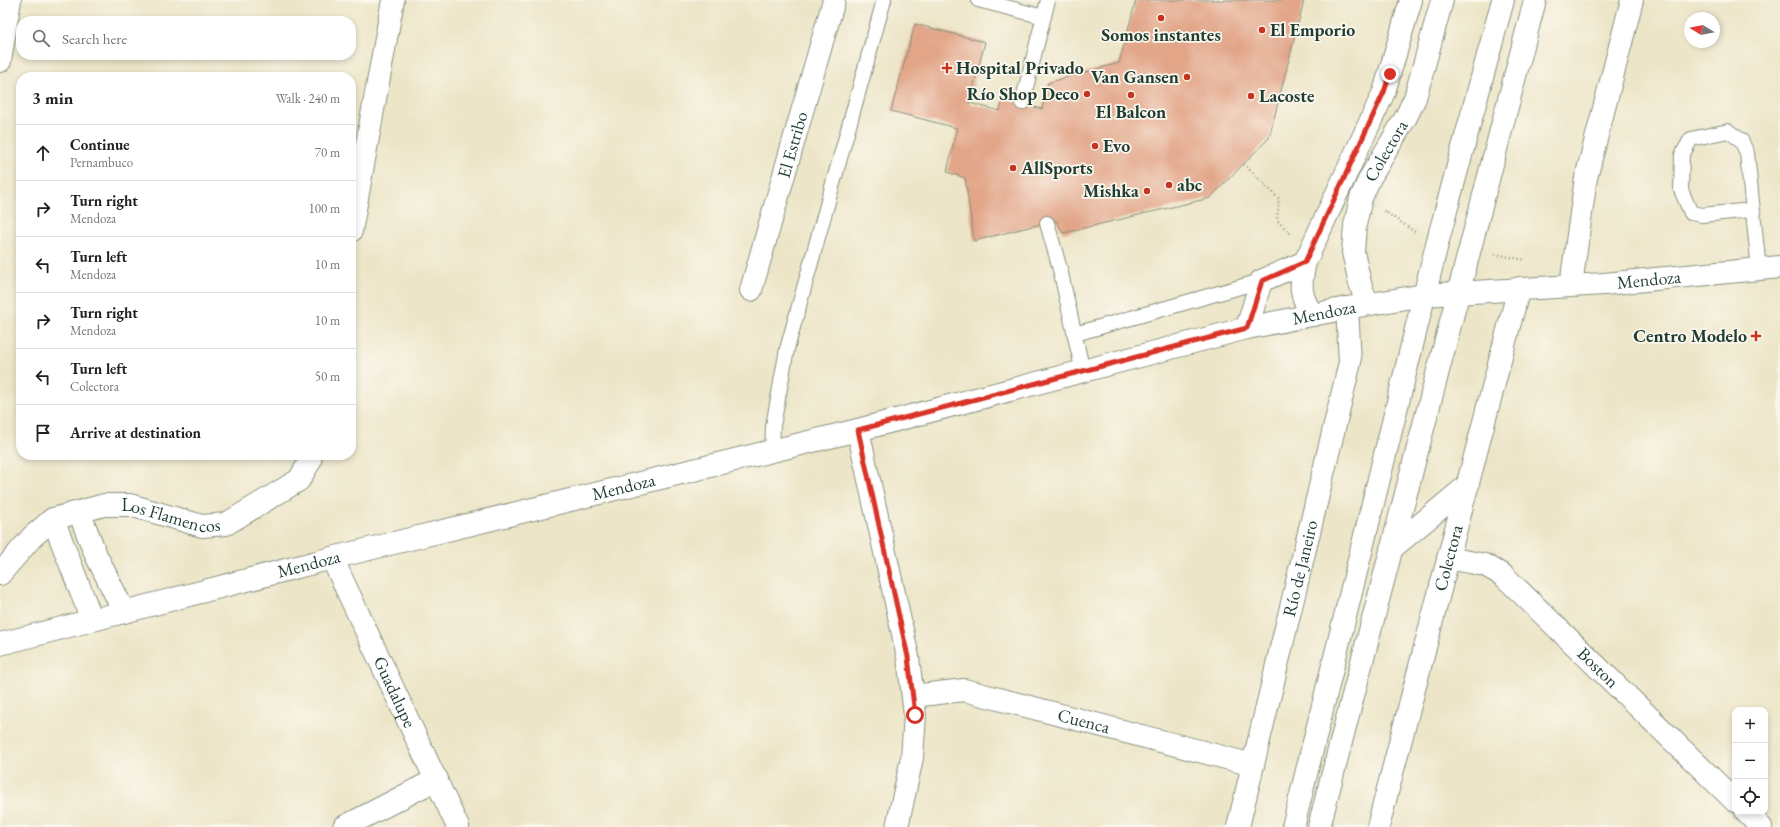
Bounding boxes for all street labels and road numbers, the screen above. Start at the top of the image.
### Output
street label: El Estribo [772,109,813,181]
street label: Colectora [1358,115,1413,186]
street label: Mendoza [1616,265,1683,294]
street label: Mendoza [1290,295,1358,330]
street label: Mendoza [590,468,658,505]
street label: Los Flamencos [122,493,222,537]
street label: Río de Janeiro [1277,517,1323,619]
street label: Colectora [1428,521,1468,594]
street label: Mendoza [275,544,343,583]
street label: Boston [1573,642,1625,693]
street label: Guadalupe [369,652,422,731]
street label: Cuenca [1055,703,1113,739]

